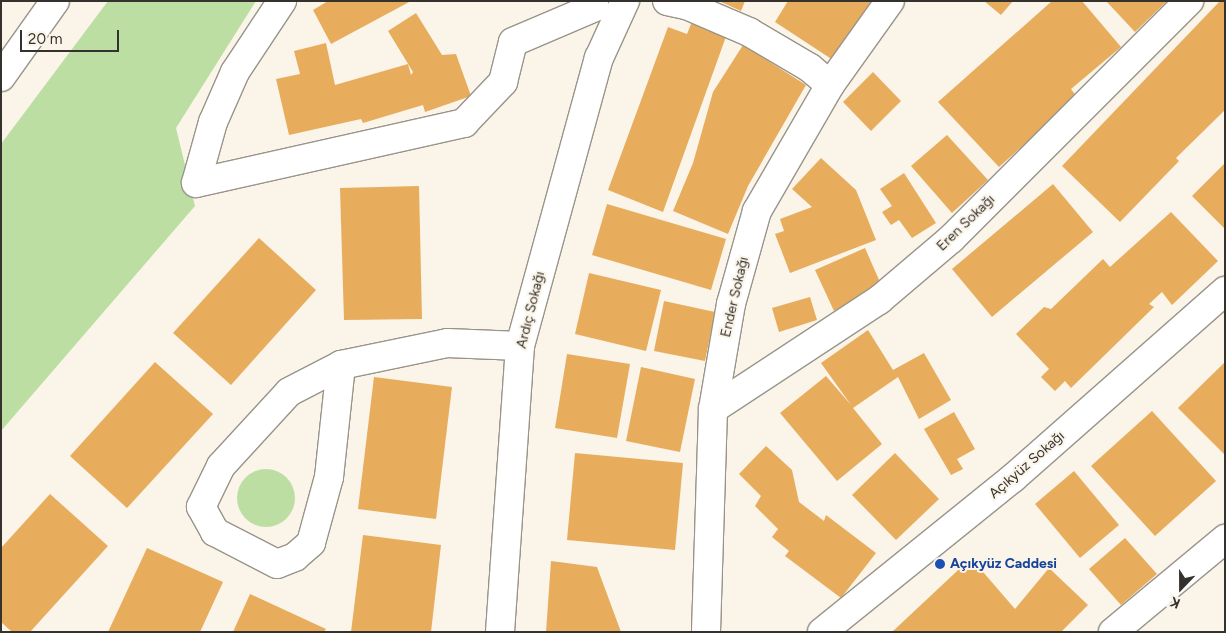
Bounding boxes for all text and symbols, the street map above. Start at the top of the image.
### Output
scale bar [22,20,121,52]
text: 20 m [28,30,62,48]
street label: Eren Sokağı [934,191,998,255]
street label: Ender Sokağı [718,255,752,339]
street label: Ardıç Sokağı [513,270,549,350]
street label: Açıkyüz Sokağı [986,428,1068,502]
place label: Açıkyüz Caddesi [950,556,1057,572]
marker: Açıkyüz Caddesi [934,558,946,570]
north arrow [1156,563,1206,613]
text: K [1168,593,1183,612]

